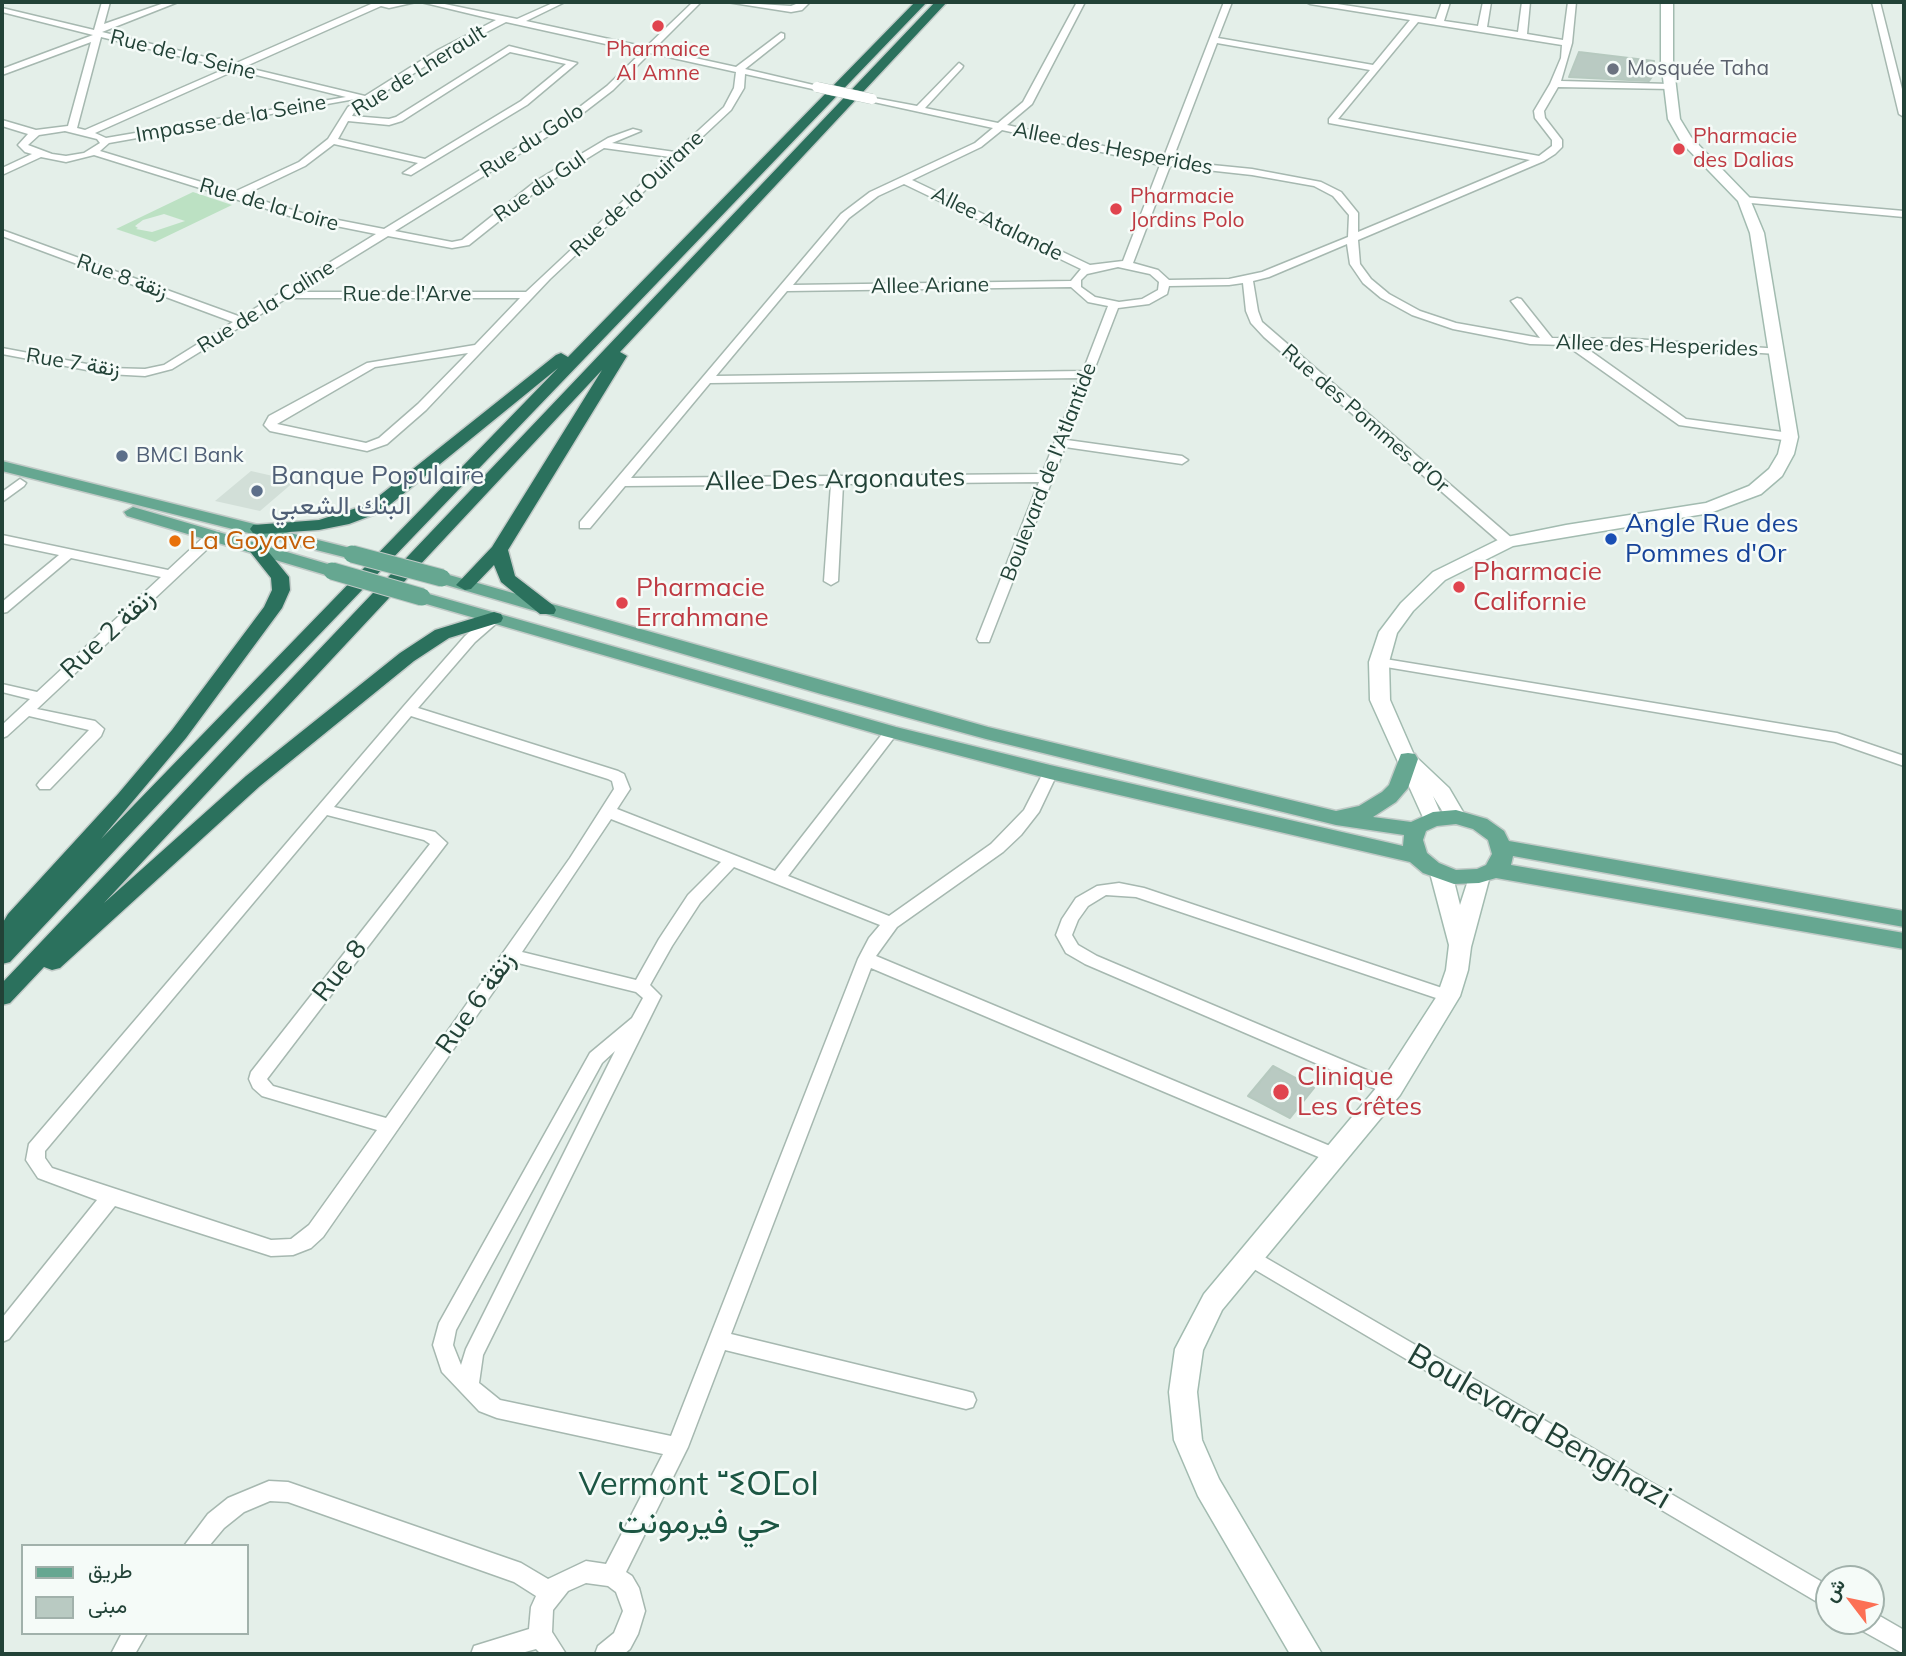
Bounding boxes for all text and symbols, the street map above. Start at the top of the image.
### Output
marker: Pharmaice Al Amne [650,18,666,34]
street label: Rue de Lherault [348,20,490,122]
street label: Rue de la Seine [107,25,259,85]
place label: Pharmaice Al Amne [606,37,710,87]
place label: Mosquée Taha [1627,56,1769,82]
marker: Mosquée Taha [1605,61,1621,77]
street label: Impasse de la Seine [134,90,328,148]
street label: Rue du Golo [476,98,588,184]
street label: Allee des Hesperides [1011,117,1215,181]
place label: Pharmacie des Dalias [1693,124,1797,174]
street label: Rue de la Ouirane [565,126,709,262]
marker: Pharmacie des Dalias [1671,141,1687,157]
street label: Rue du Gul [489,146,591,228]
street label: Rue de la Loire [197,173,341,237]
street label: Allee Atalande [927,181,1067,267]
place label: Pharmacie Jordins Polo [1130,184,1244,234]
marker: Pharmacie Jordins Polo [1108,201,1124,217]
street label: Rue 8 زنقة [73,249,171,305]
street label: Rue de la Caline [193,255,339,359]
street label: Allee Ariane [871,272,989,300]
street label: Rue de l'Arve [343,282,471,308]
street label: Allee des Hesperides [1555,330,1759,362]
street label: Rue des Pommes d'Or [1276,339,1454,499]
street label: Rue 7 زنقة [24,343,122,383]
street label: Boulevard de l'Atlantide [996,359,1102,585]
place label: BMCI Bank [136,443,244,469]
marker: BMCI Bank [114,448,130,464]
place label: Banque Populaire البنك الشعبي [271,460,484,522]
street label: Allee Des Argonautes [704,462,966,498]
marker: Banque Populaire البنك الشعبي [249,483,265,499]
place label: Angle Rue des Pommes d'Or [1625,508,1799,570]
place label: La Goyave [189,525,316,557]
marker: Angle Rue des Pommes d'Or [1603,531,1619,547]
marker: La Goyave [167,533,183,549]
place label: Pharmacie Californie [1473,556,1602,618]
place label: Pharmacie Errahmane [636,572,769,634]
marker: Pharmacie Californie [1451,579,1467,595]
street label: Rue 2 زنقة [54,583,162,685]
marker: Pharmacie Errahmane [614,595,630,611]
street label: Rue 8 [306,934,374,1008]
street label: Rue 6 زنقة [430,946,522,1060]
place label: Clinique Les Crêtes [1297,1061,1422,1122]
marker: Clinique Les Crêtes [1271,1082,1291,1102]
street label: Boulevard Benghazi [1401,1336,1677,1518]
district label: Vermont ⵯⵉⵔⵎoⵏ حي فيرمونت [579,1465,819,1543]
legend [21,1544,248,1635]
text: طريق [88,1557,133,1583]
north arrow [1815,1565,1885,1635]
text: ش [1818,1574,1850,1606]
text: مبنى [88,1592,127,1618]

